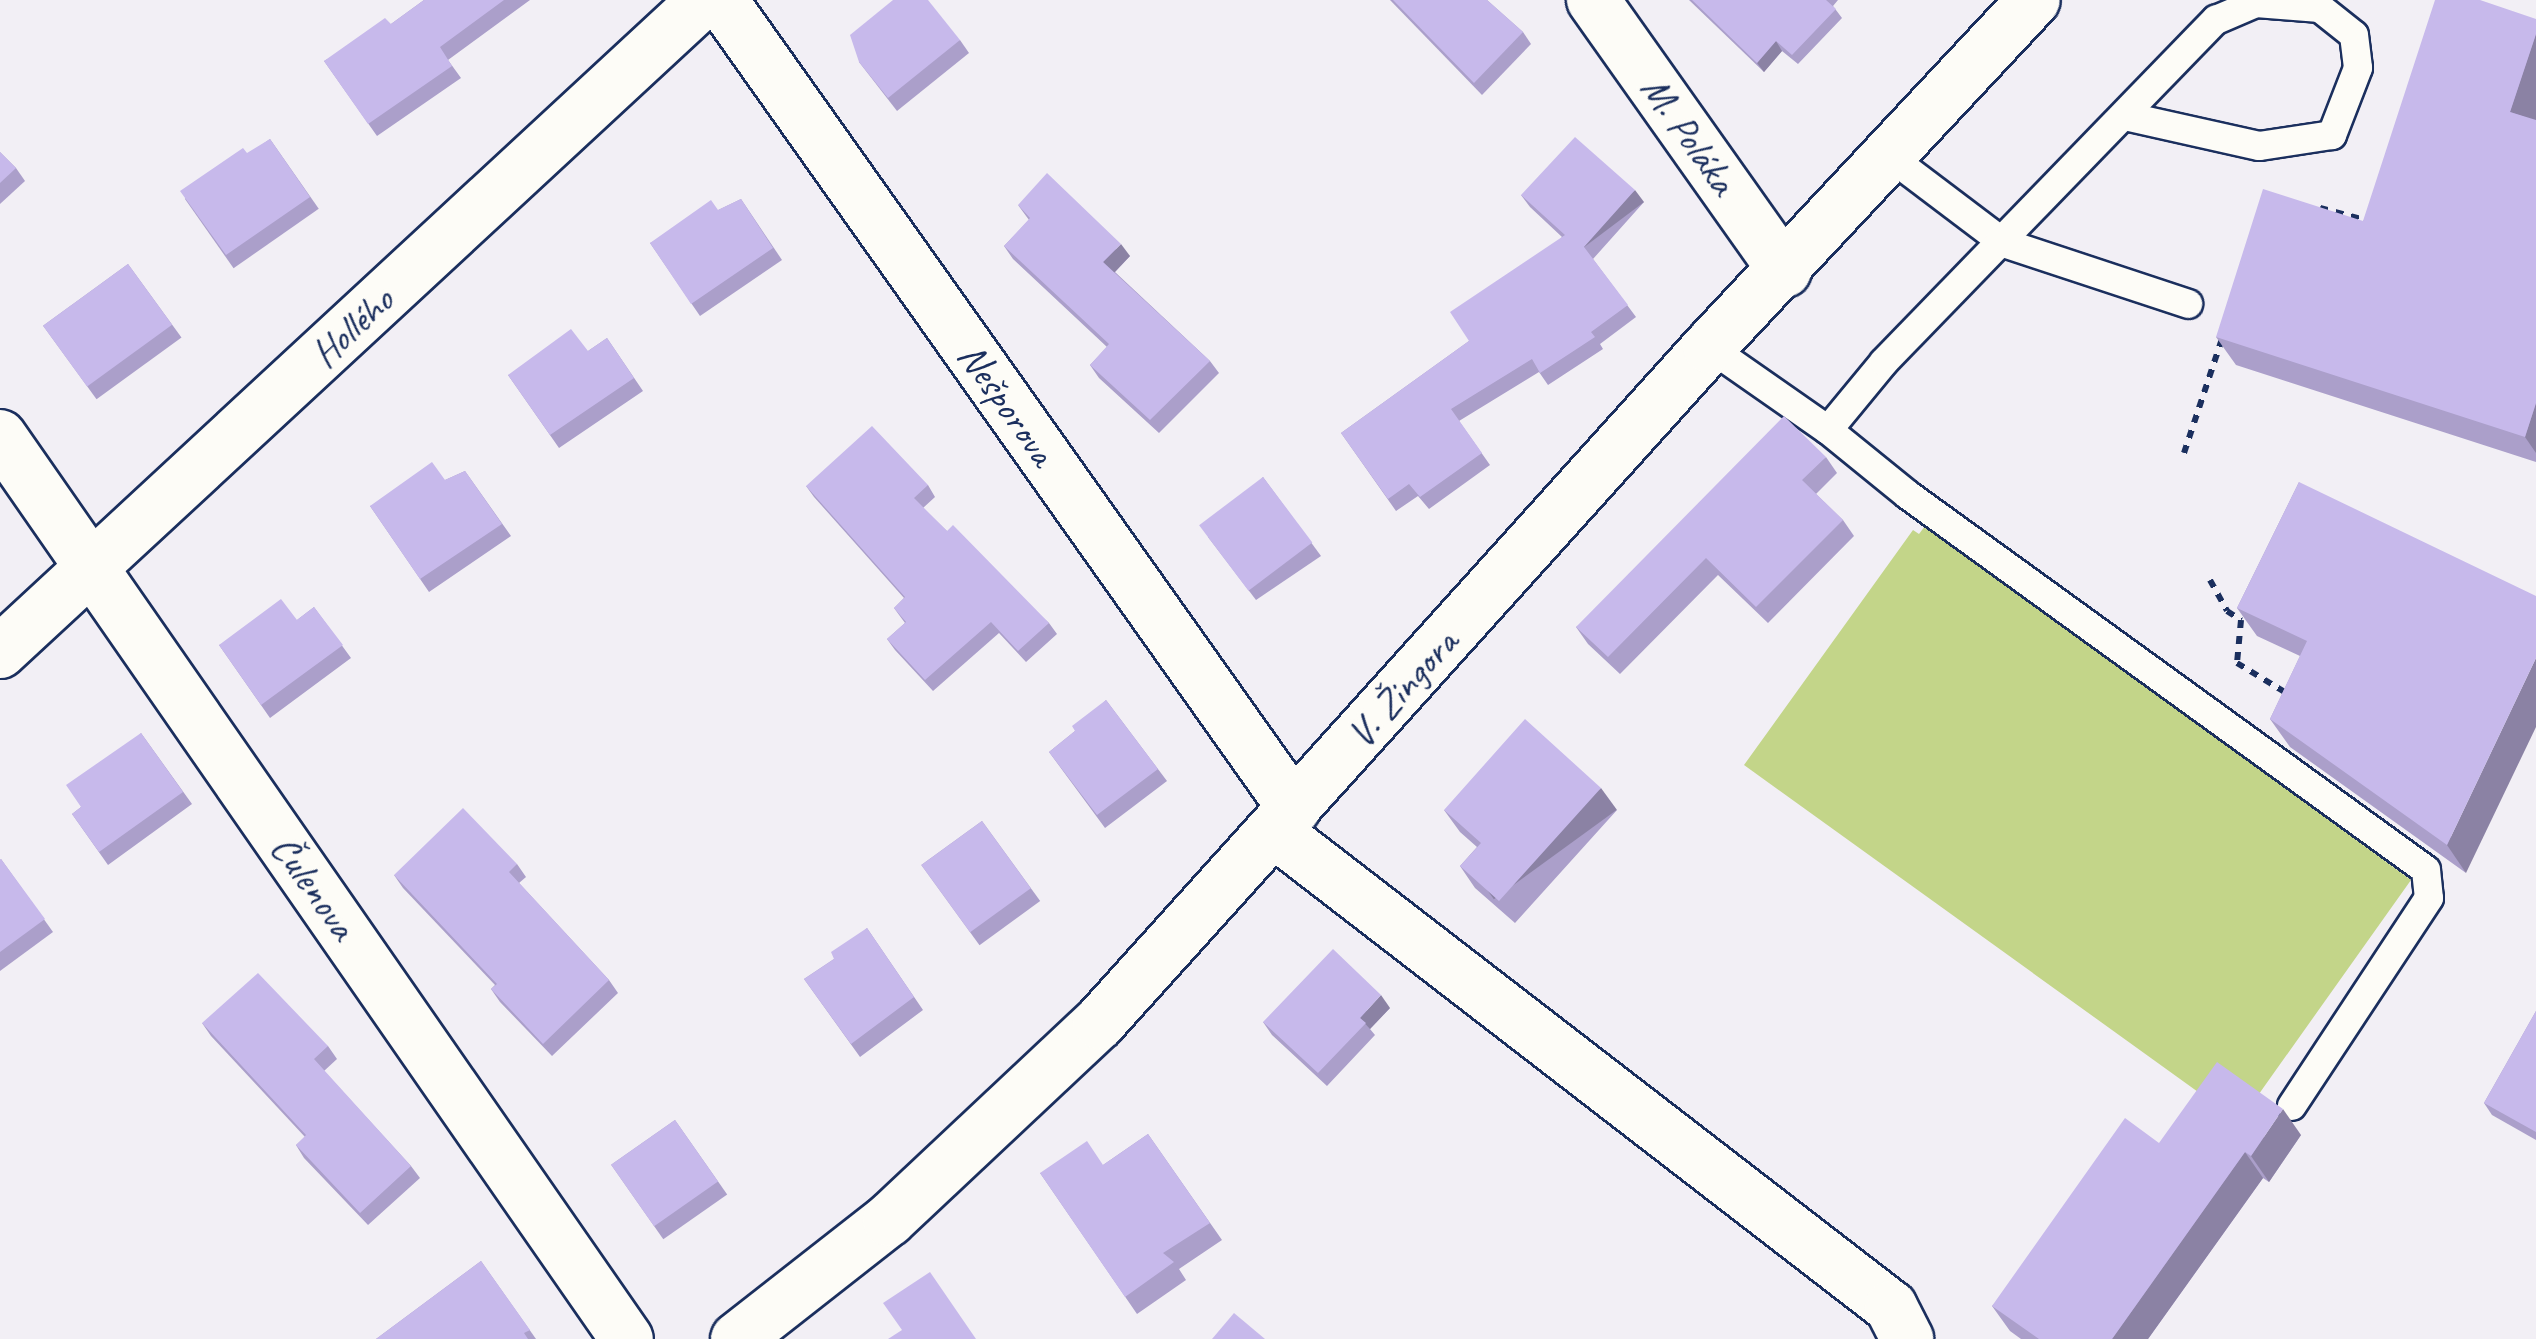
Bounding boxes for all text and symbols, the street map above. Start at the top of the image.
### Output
street label: M. Poláka [1631,66,1747,204]
street label: Hollého [301,277,403,377]
street label: Nešporova [948,334,1066,474]
street label: V. Žingora [1336,619,1468,757]
street label: Čulenova [261,825,367,949]

